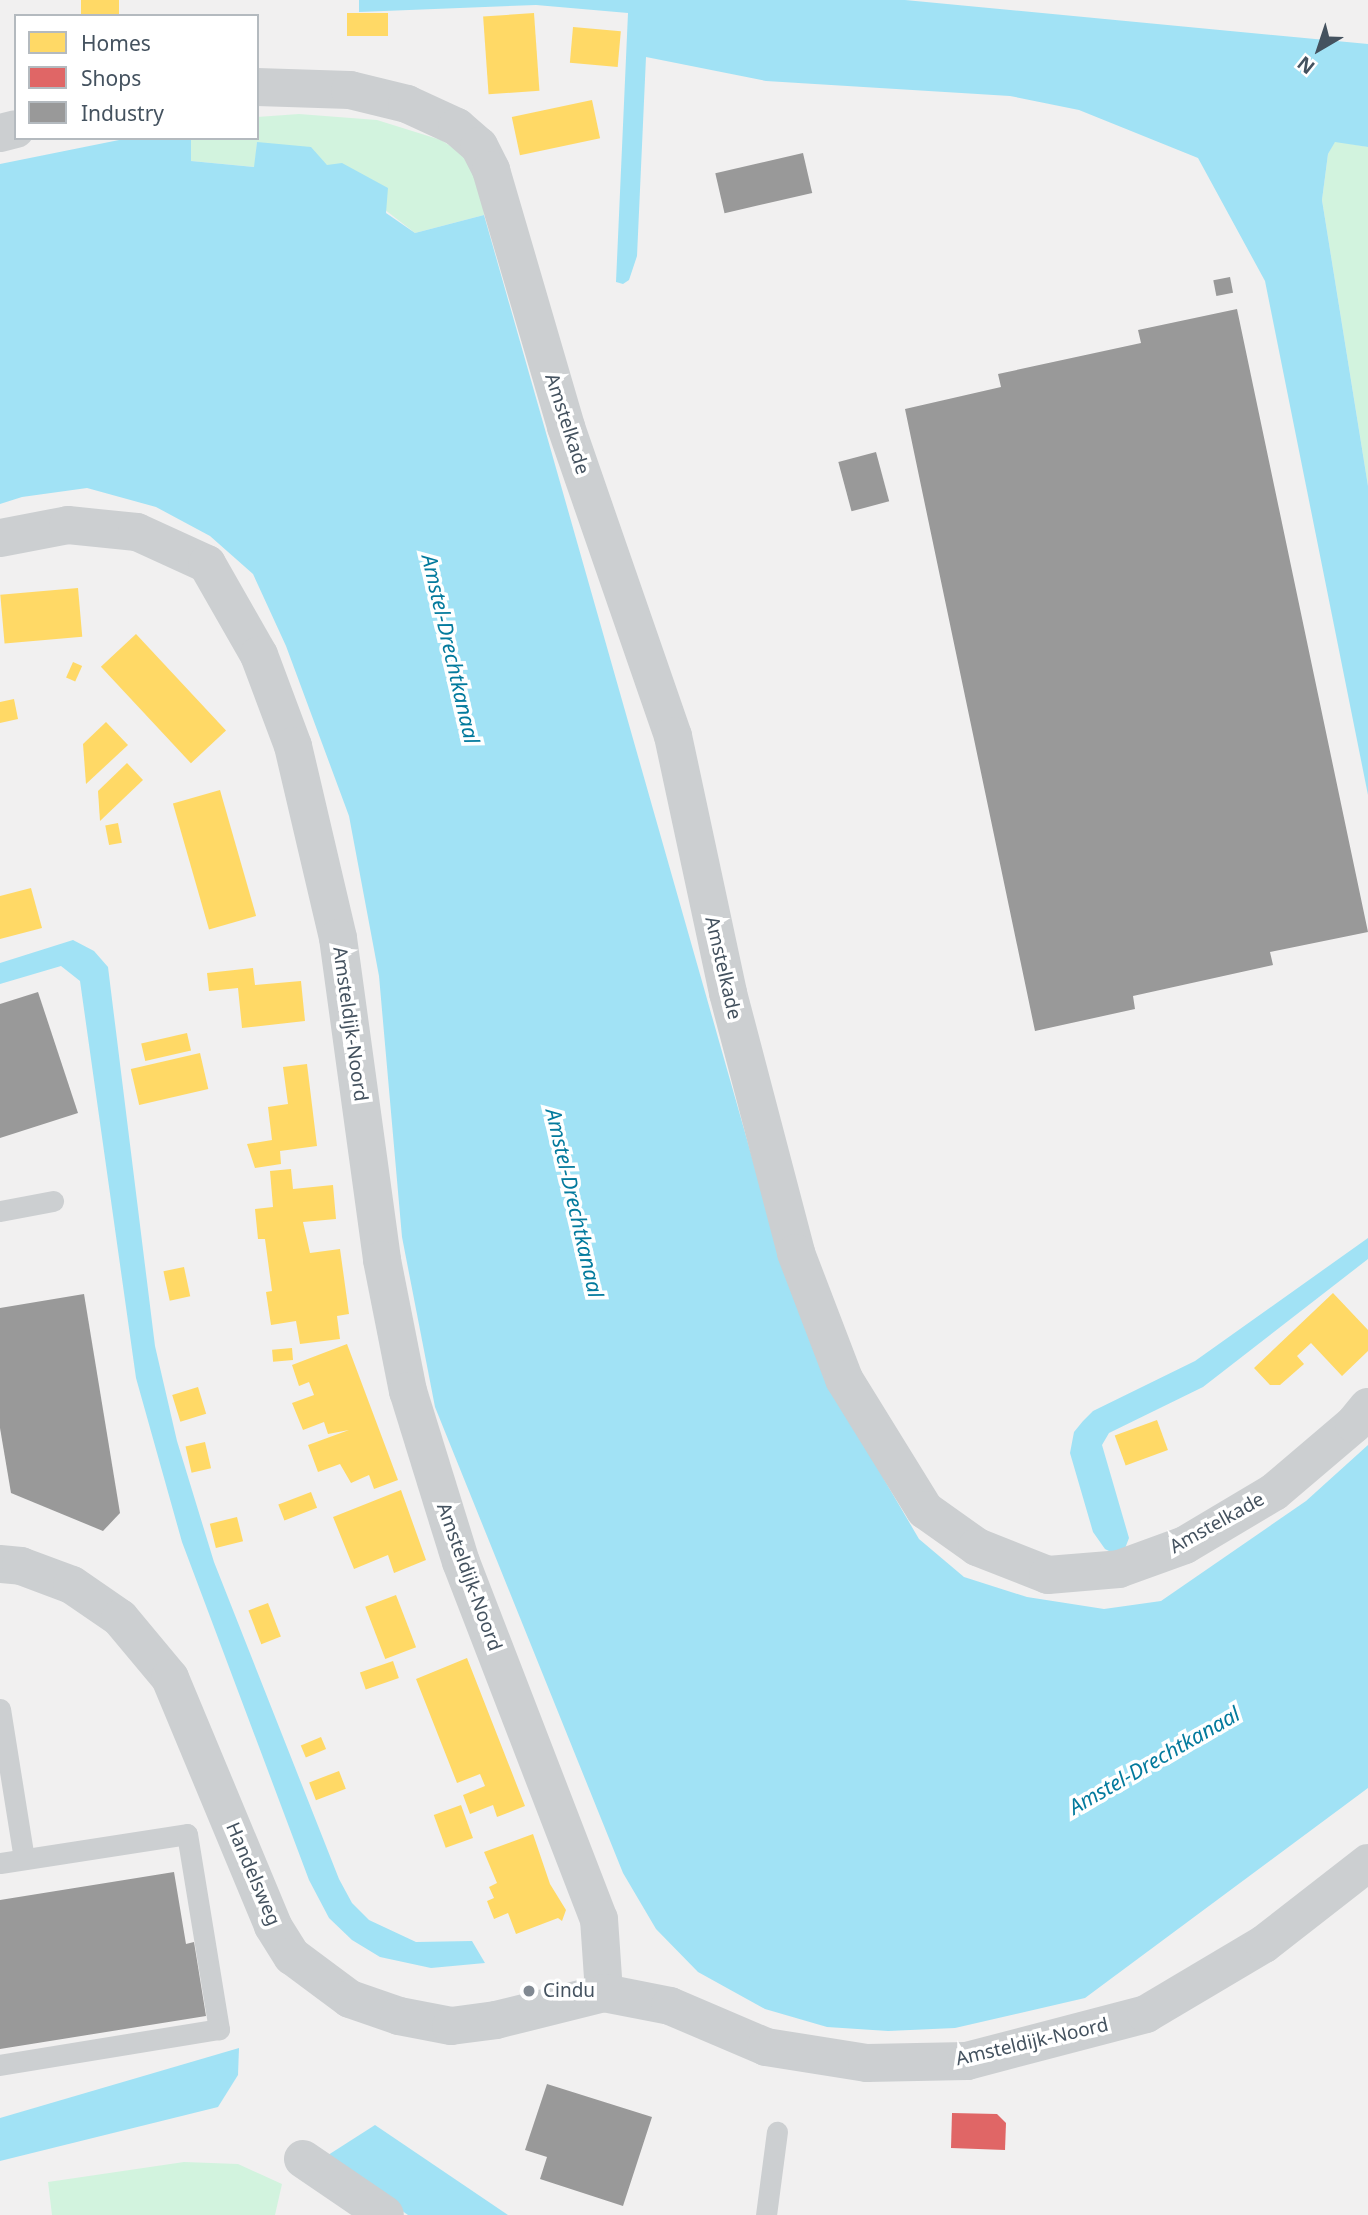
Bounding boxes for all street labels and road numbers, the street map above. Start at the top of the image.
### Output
street label: Amstelkade [540,371,594,477]
street label: Amstelkade [700,914,746,1022]
street label: Amsteldijk-Noord [328,945,372,1103]
street label: Amstelkade [1166,1488,1268,1558]
street label: Amsteldijk-Noord [432,1500,506,1654]
street label: Handelsweg [221,1819,285,1929]
street label: Amsteldijk-Noord [954,2013,1110,2071]

